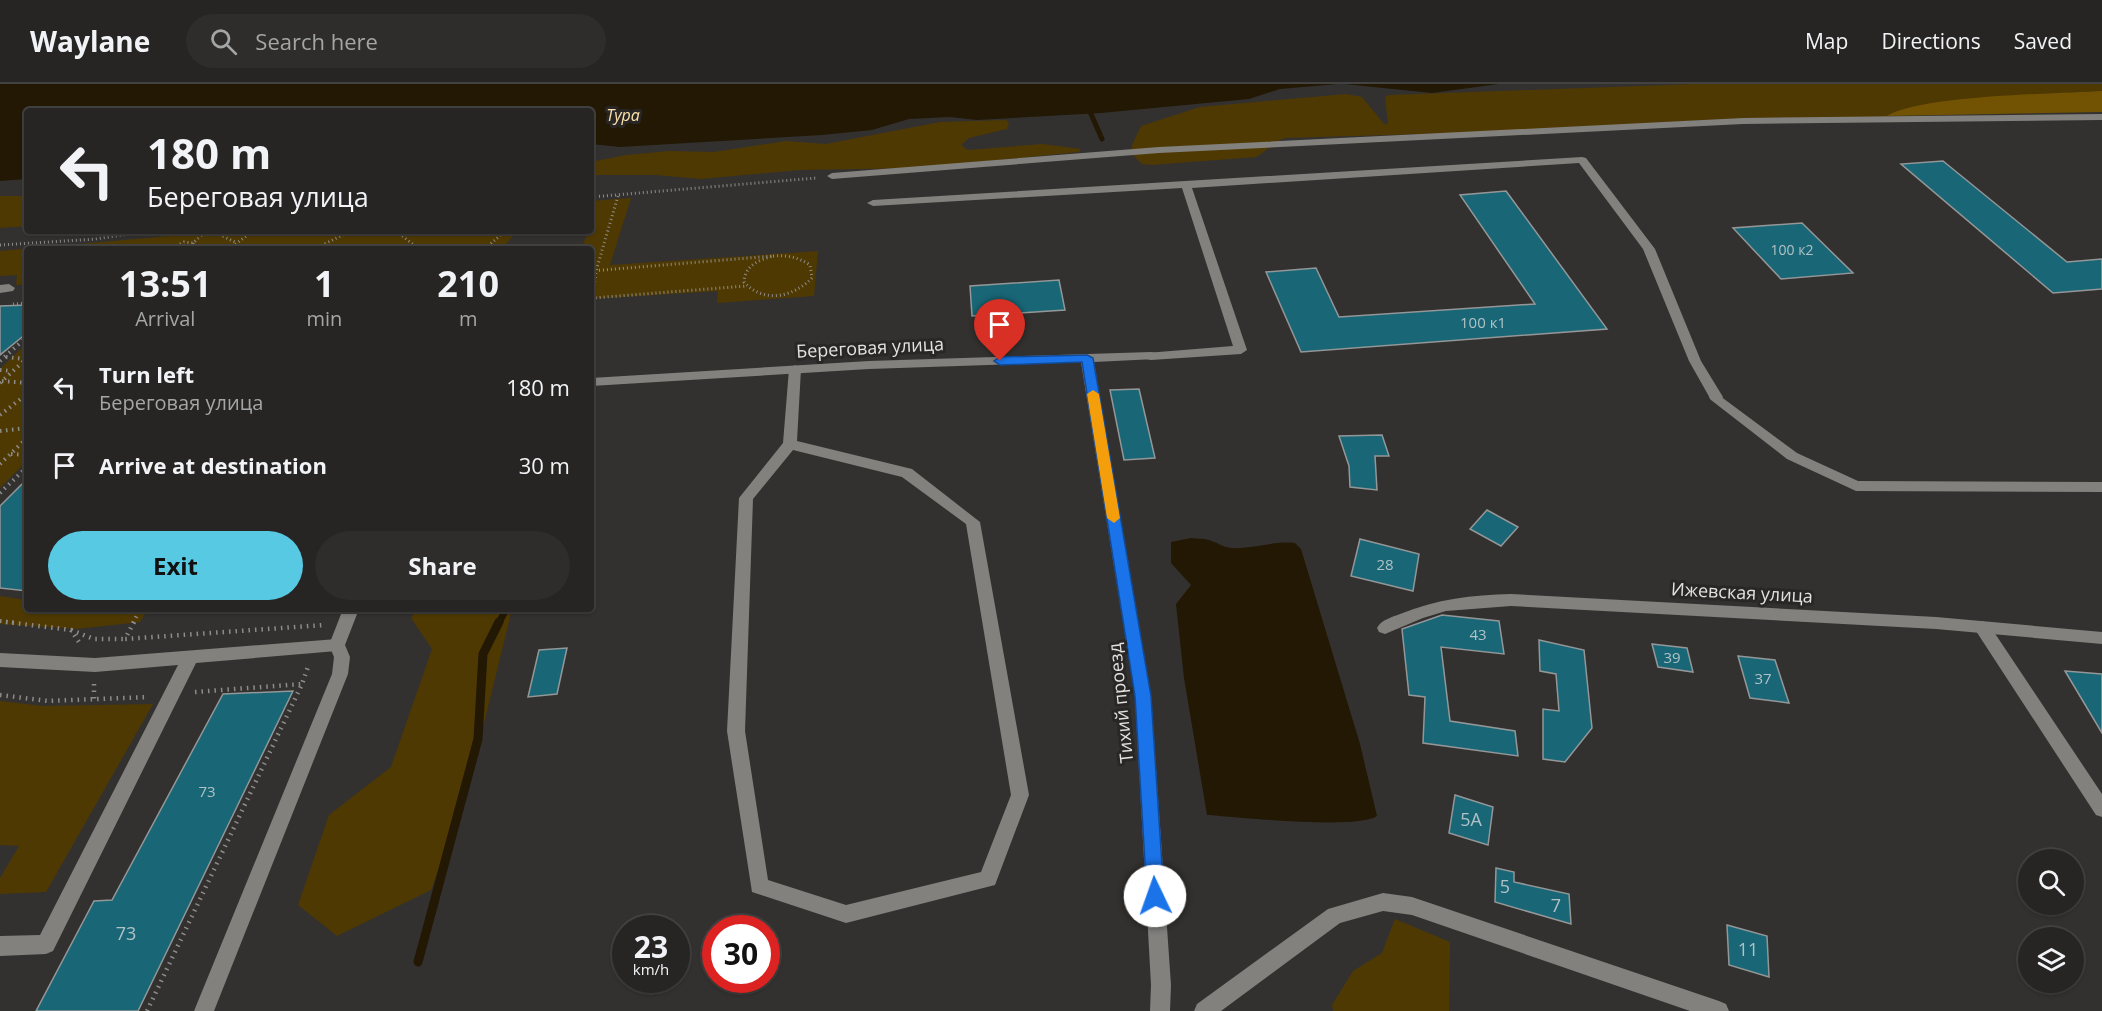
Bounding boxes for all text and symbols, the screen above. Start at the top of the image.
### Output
search box [186,14,606,68]
text: Waylane [30,22,150,60]
icon: search [207,25,240,58]
text: Search here [255,26,378,56]
text: Map [1805,27,1848,55]
text: Directions [1881,27,1981,55]
text: Saved [2014,27,2072,55]
water label: Тура [606,104,640,126]
text: 180 m [147,124,271,181]
icon: left [48,132,126,210]
text: Береговая улица [147,178,369,215]
house number: 100 к2 [1771,240,1813,259]
text: 13:51 [119,259,212,308]
text: 1 [314,259,335,308]
text: 210 [437,259,499,308]
pin [974,299,1025,361]
text: Arrival [135,305,195,332]
text: min [306,305,342,332]
text: m [459,305,477,332]
icon: arrive [983,308,1016,341]
house number: 100 к1 [1460,312,1506,332]
street label: Береговая улица [795,331,944,363]
text: Turn left [99,359,194,389]
icon: left [48,371,81,404]
text: 180 m [506,372,570,402]
text: Береговая улица [99,389,263,416]
icon: arrive [48,449,81,482]
text: Arrive at destination [99,450,327,480]
text: 30 m [519,450,570,480]
button: Exit [48,531,303,600]
button: Share [315,531,570,600]
house number: 28 [1376,554,1394,574]
street label: Ижевская улица [1671,576,1814,608]
house number: 43 [1469,624,1487,644]
street label: Тихий проезд [1102,642,1138,764]
house number: 39 [1663,647,1681,667]
house number: 37 [1754,668,1772,688]
house number: 73 [198,781,216,801]
house number: 5А [1460,807,1482,831]
map controls [2018,849,2084,993]
button: search [2018,849,2084,915]
position arrow [1123,864,1187,928]
house number: 5 [1500,874,1510,898]
house number: 7 [1551,893,1561,917]
speed limit sign: 30 [702,915,780,993]
house number: 73 [116,921,136,945]
text: 23 [634,926,668,967]
button: layers [2018,927,2084,993]
house number: 11 [1738,937,1758,961]
text: km/h [633,959,669,979]

